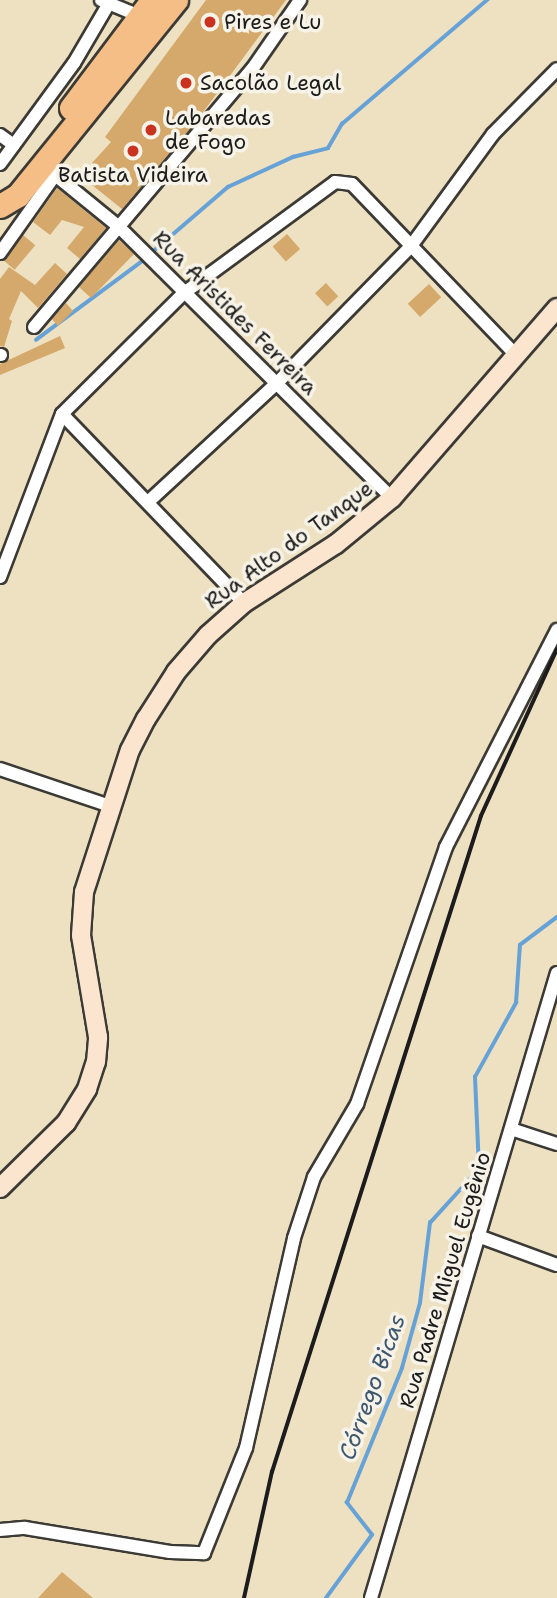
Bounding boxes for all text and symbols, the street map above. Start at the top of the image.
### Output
place label: Pires e Lu [224,9,321,35]
marker: Pires e Lu [202,14,218,30]
place label: Sacolão Legal [200,70,341,96]
marker: Sacolão Legal [178,75,194,91]
place label: Labaredas de Fogo [165,105,271,155]
marker: Labaredas de Fogo [143,122,159,138]
marker: Batista Videira [125,143,141,159]
place label: Batista Videira [58,162,208,188]
street label: Rua Aristides Ferreira [148,226,322,400]
street label: Rua Alto do Tanque [200,476,378,614]
street label: Rua Padre Miguel Eugênio [394,1149,496,1411]
water label: Córrego Bicas [333,1310,411,1464]

